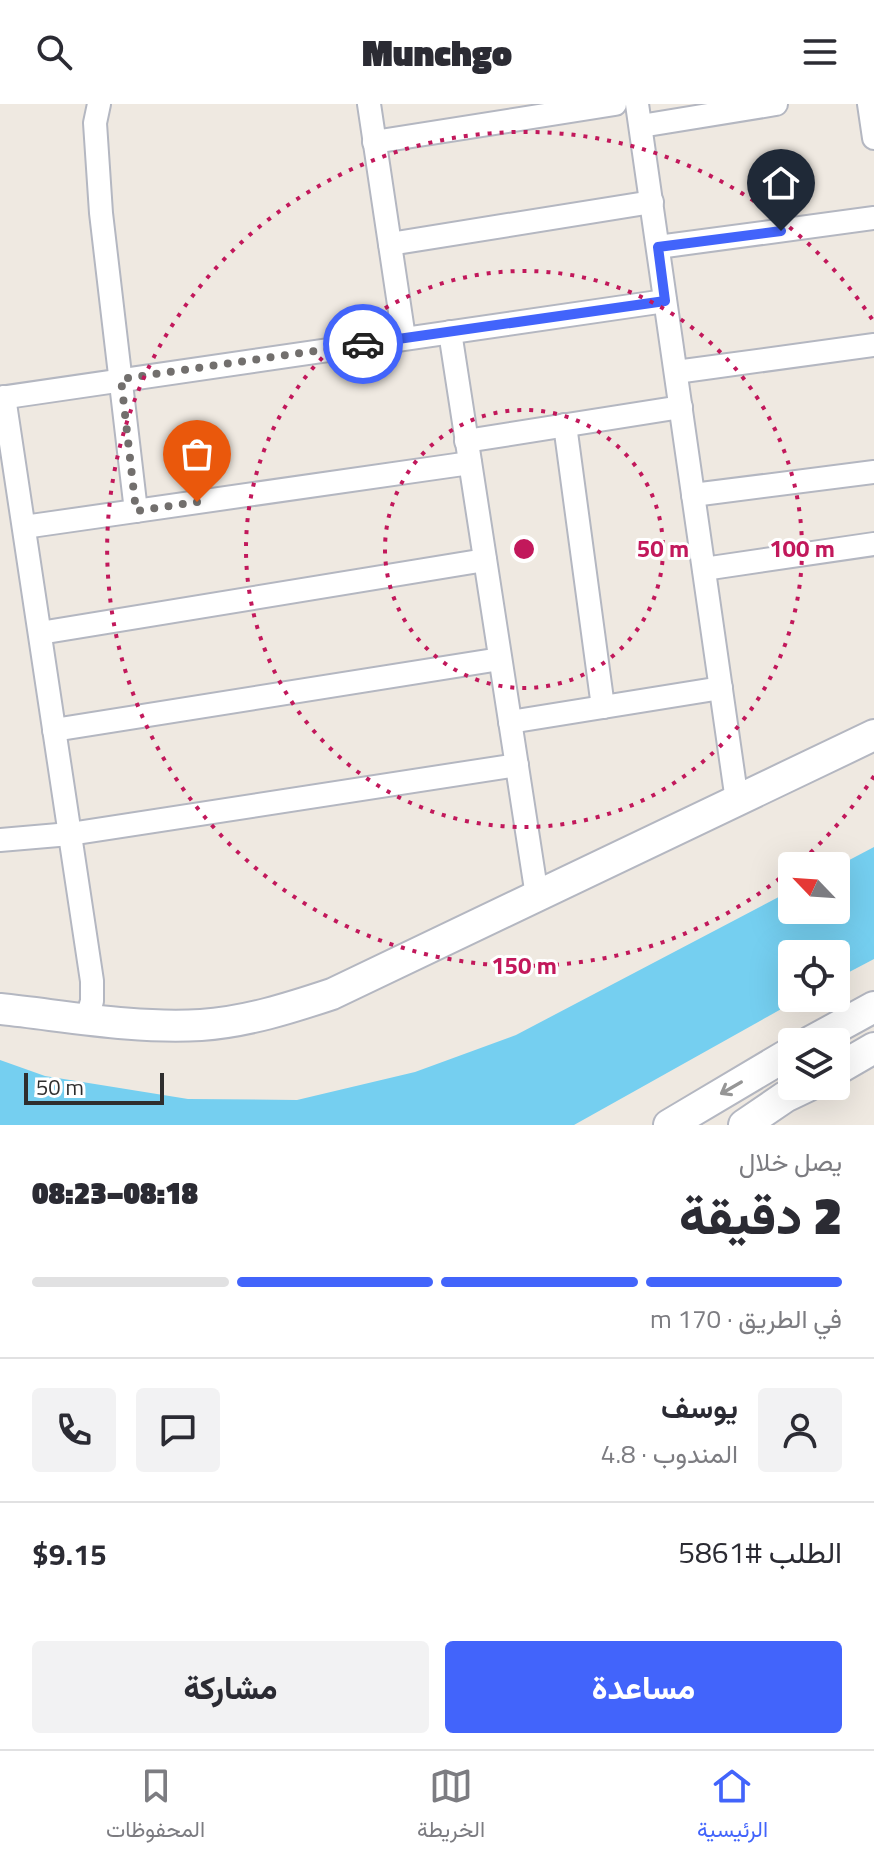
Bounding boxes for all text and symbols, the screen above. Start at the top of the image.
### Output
text: Munchgo [362,25,512,80]
icon: search [32,30,76,74]
icon: menu [798,30,842,74]
pin [747,149,815,231]
icon: home [759,161,803,205]
courier [323,304,403,384]
icon: car [341,322,385,366]
pin [163,420,231,502]
icon: bag [175,432,219,476]
text: 50 m [637,530,689,566]
text: 100 m [769,530,835,566]
centre of rings [510,535,538,563]
north arrow [778,852,850,924]
map controls [778,852,850,1100]
button: locate [778,940,850,1012]
text: 150 m [491,947,557,983]
button: layers [778,1028,850,1100]
scale bar [24,1069,164,1105]
text: 50 m [36,1070,84,1104]
one-way arrow [720,1081,743,1097]
text: يصل خلال [739,1142,842,1181]
text: 08:18–08:23 [32,1170,198,1216]
text: 2 دقيقة [679,1175,842,1254]
text: في الطريق · 170 m [650,1299,842,1338]
text: يوسف [661,1384,738,1430]
button: phone [32,1388,116,1472]
button: chat [136,1388,220,1472]
button: person [758,1388,842,1472]
text: المندوب · 4.8 [601,1434,738,1473]
text: الطلب #5861 [678,1529,842,1575]
text: $9.15 [32,1531,107,1577]
button: مشاركة [32,1641,429,1733]
button: مساعدة [445,1641,842,1733]
tab: المحفوظات [106,1764,205,1849]
tab: الخريطة [417,1764,485,1849]
tab: الرئيسية [697,1764,768,1849]

